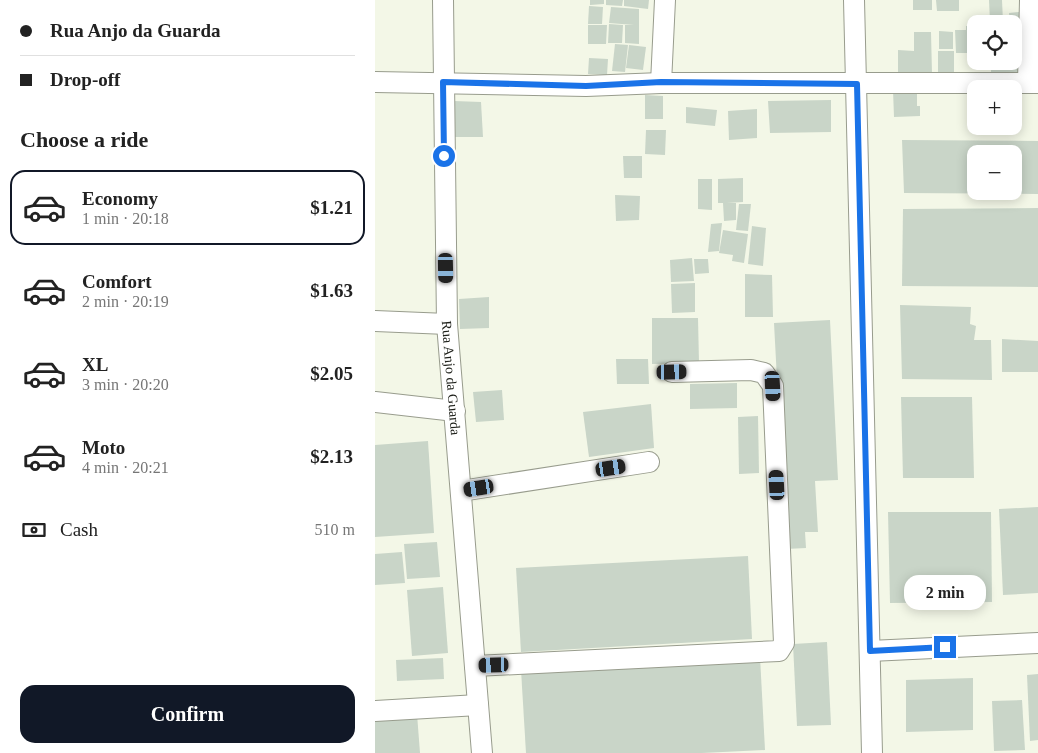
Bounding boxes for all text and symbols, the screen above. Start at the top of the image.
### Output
map controls [967,15,1022,200]
button: locate [967,15,1022,70]
text: Rua Anjo da Guarda [50,20,221,41]
text: Drop-off [50,69,120,90]
button: + [967,80,1022,135]
text: Choose a ride [20,127,148,152]
route start [433,145,455,167]
button: − [967,145,1022,200]
icon: car [22,185,67,230]
text: Economy [82,188,158,209]
text: $1.21 [310,197,353,218]
text: 1 min · 20:18 [82,210,169,227]
car [438,253,453,283]
icon: car [22,268,67,313]
text: Comfort [82,271,152,292]
text: $1.63 [310,280,353,301]
text: 2 min · 20:19 [82,293,169,310]
street label: Rua Anjo da Guarda [439,320,464,436]
icon: car [22,351,67,396]
text: XL [82,354,108,375]
text: $2.05 [310,363,353,384]
car [656,364,687,380]
car [764,371,781,401]
text: 3 min · 20:20 [82,376,169,393]
icon: car [22,434,67,479]
text: Moto [82,437,125,458]
text: $2.13 [310,446,353,467]
car [595,458,626,478]
text: 4 min · 20:21 [82,459,169,476]
car [768,470,785,500]
car [463,478,494,498]
icon: cash [20,516,48,544]
text: Cash [60,519,98,540]
text: 510 m [315,521,355,538]
callout: 2 min [904,574,986,610]
text: 2 min [926,584,964,601]
route end [934,636,956,658]
car [478,657,509,673]
button: Confirm [20,685,355,743]

